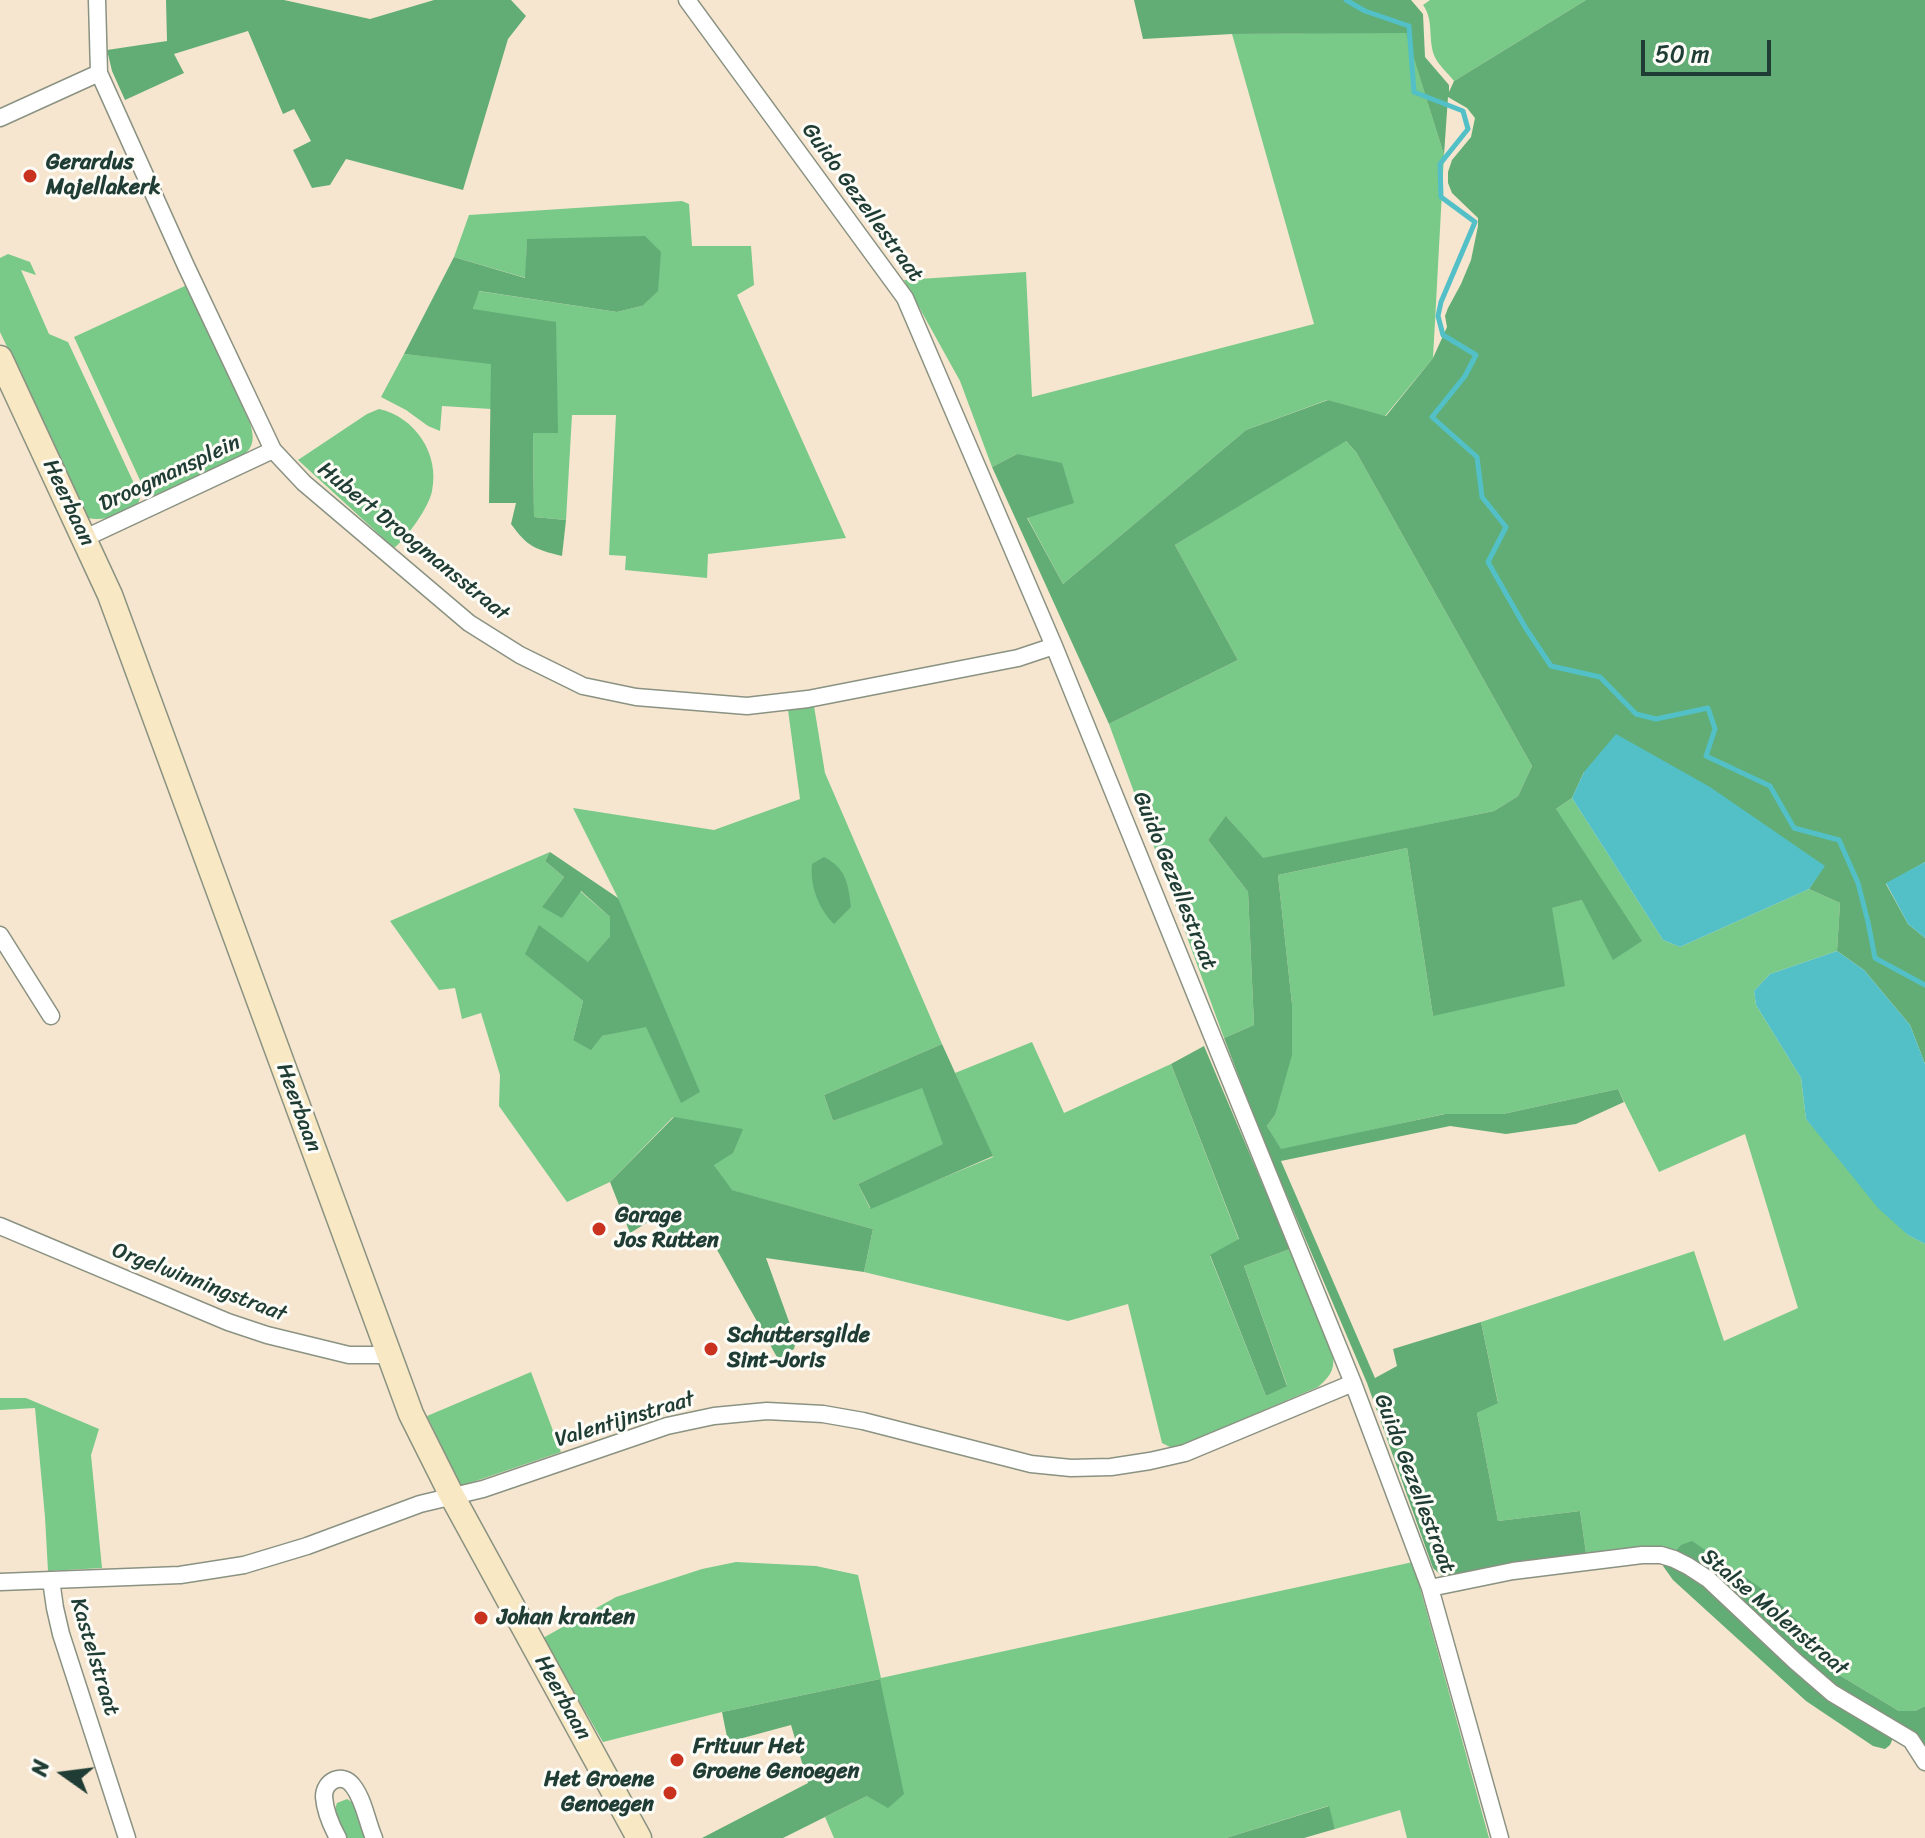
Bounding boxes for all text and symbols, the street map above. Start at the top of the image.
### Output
scale bar [1645,24,1775,74]
text: 50 m [1655,33,1710,75]
street label: Guido Gezellestraat [795,118,929,288]
place label: Gerardus Majellakerk [46,150,161,202]
marker: Gerardus Majellakerk [21,167,39,185]
street label: Droogmansplein [95,430,245,518]
street label: Heerbaan [36,455,100,551]
street label: Hubert Droogmansstraat [312,457,514,627]
street label: Guido Gezellestraat [1126,788,1222,974]
street label: Heerbaan [270,1060,326,1156]
place label: Garage Jos Rutten [615,1203,719,1254]
marker: Garage Jos Rutten [590,1220,608,1238]
street label: Orgelwinningstraat [108,1238,290,1328]
place label: Schuttersgilde Sint-Joris [727,1323,870,1374]
marker: Schuttersgilde Sint-Joris [702,1340,720,1358]
street label: Valentijnstraat [552,1386,698,1454]
street label: Guido Gezellestraat [1368,1391,1460,1577]
street label: Stalse Molenstraat [1695,1544,1853,1682]
street label: Kastelstraat [64,1595,124,1719]
place label: Johan kranten [497,1605,635,1631]
marker: Johan kranten [472,1609,490,1627]
street label: Heerbaan [528,1651,596,1745]
north arrow [24,1734,104,1814]
place label: Frituur Het Groene Genoegen [693,1734,859,1786]
marker: Frituur Het Groene Genoegen [668,1751,686,1769]
text: N [19,1756,61,1780]
place label: Het Groene Genoegen [544,1767,654,1818]
marker: Het Groene Genoegen [661,1784,679,1802]

